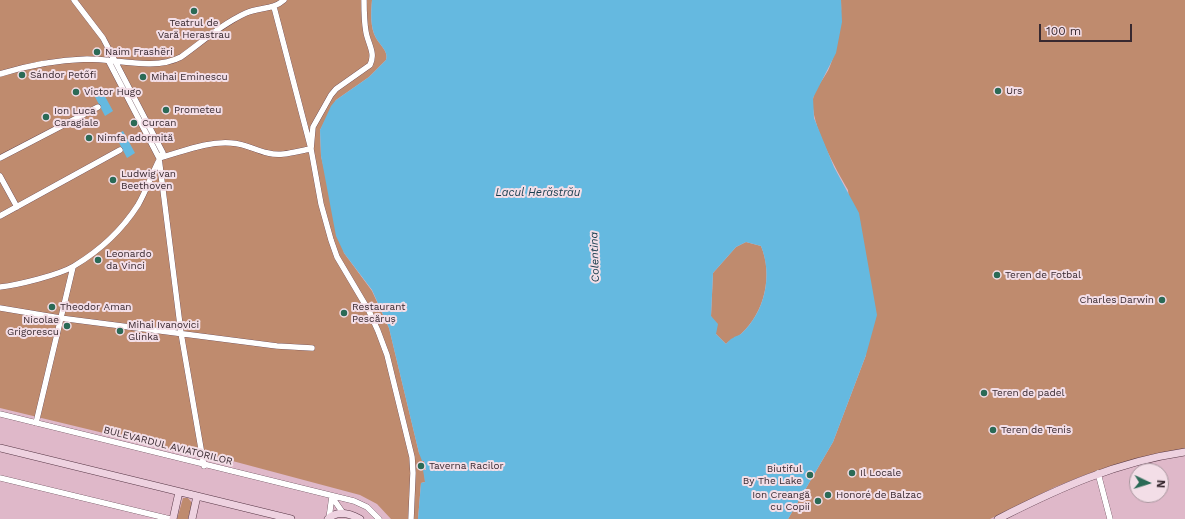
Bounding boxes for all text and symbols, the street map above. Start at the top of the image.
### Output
marker: Teatrul de Vară Herastrau [189,6,199,16]
scale bar [1041,16,1134,42]
place label: Teatrul de Vară Herastrau [158,17,230,40]
text: 100 m [1046,24,1081,38]
place label: Naim Frashëri [105,46,173,58]
marker: Naim Frashëri [92,47,102,57]
place label: Sándor Petőfi [30,69,96,81]
marker: Sándor Petőfi [17,70,27,80]
place label: Mihai Eminescu [151,71,228,83]
marker: Mihai Eminescu [138,72,148,82]
place label: Urs [1006,85,1022,97]
place label: Victor Hugo [84,86,141,98]
marker: Urs [993,86,1003,96]
marker: Victor Hugo [71,87,81,97]
place label: Prometeu [174,104,221,116]
place label: Ion Luca Caragiale [54,105,99,128]
marker: Prometeu [161,105,171,115]
marker: Ion Luca Caragiale [41,112,51,122]
place label: Curcan [142,117,176,129]
marker: Curcan [129,118,139,128]
place label: Nimfa adormită [97,132,173,144]
marker: Nimfa adormită [84,133,94,143]
place label: Ludwig van Beethoven [121,168,176,192]
marker: Ludwig van Beethoven [108,175,118,185]
water label: Lacul Herăstrău [496,186,580,200]
water label: Colentina [588,232,602,282]
place label: Leonardo da Vinci [106,248,152,272]
marker: Leonardo da Vinci [93,255,103,265]
place label: Teren de Fotbal [1005,269,1081,281]
marker: Teren de Fotbal [992,270,1002,280]
place label: Charles Darwin [1080,294,1154,306]
marker: Charles Darwin [1157,295,1167,305]
place label: Theodor Aman [60,301,132,313]
place label: Restaurant Pescăruș [352,301,405,324]
marker: Theodor Aman [47,302,57,312]
marker: Restaurant Pescăruș [339,308,349,318]
place label: Nicolae Grigorescu [7,314,59,338]
place label: Mihai Ivanovici Glinka [128,319,199,342]
marker: Nicolae Grigorescu [62,321,72,331]
marker: Mihai Ivanovici Glinka [115,326,125,336]
place label: Teren de padel [992,387,1064,399]
marker: Teren de padel [979,388,989,398]
street label: BULEVARDUL AVIATORILOR [102,424,234,468]
place label: Teren de Tenis [1001,424,1071,436]
marker: Teren de Tenis [988,425,998,435]
place label: Taverna Racilor [429,460,504,472]
marker: Taverna Racilor [416,461,426,471]
place label: Biutiful By The Lake [743,463,802,486]
north arrow [1129,463,1169,503]
place label: Il Locale [860,467,901,479]
marker: Il Locale [847,468,857,478]
marker: Biutiful By The Lake [805,470,815,480]
text: N [1154,479,1167,488]
place label: Ion Creangă cu Copii [752,489,810,512]
place label: Honoré de Balzac [836,489,922,501]
marker: Honoré de Balzac [823,490,833,500]
marker: Ion Creangă cu Copii [813,496,823,506]

